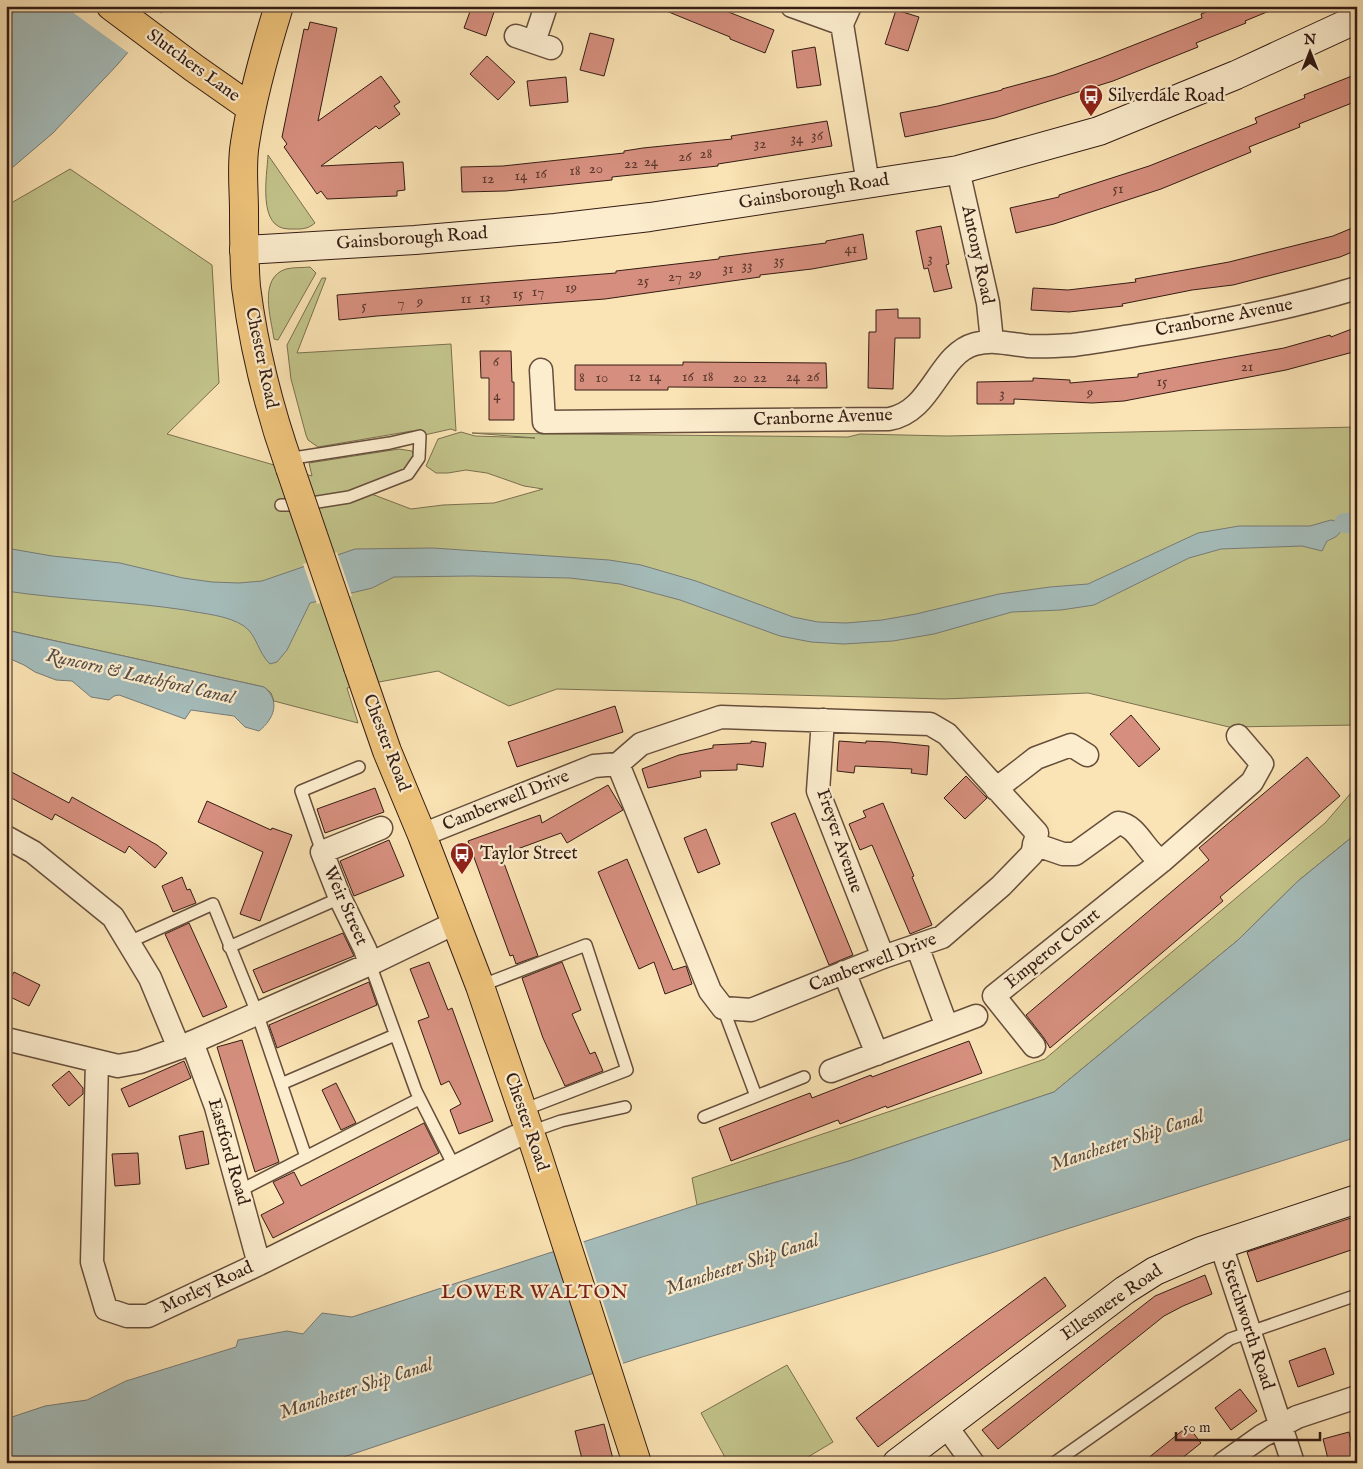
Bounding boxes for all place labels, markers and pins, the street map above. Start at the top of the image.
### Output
bus stop icon: Silverdale Road [1078,83,1104,117]
place label: Silverdale Road [1108,85,1225,108]
bus stop icon: Taylor Street [449,841,475,875]
place label: Taylor Street [480,843,578,866]

